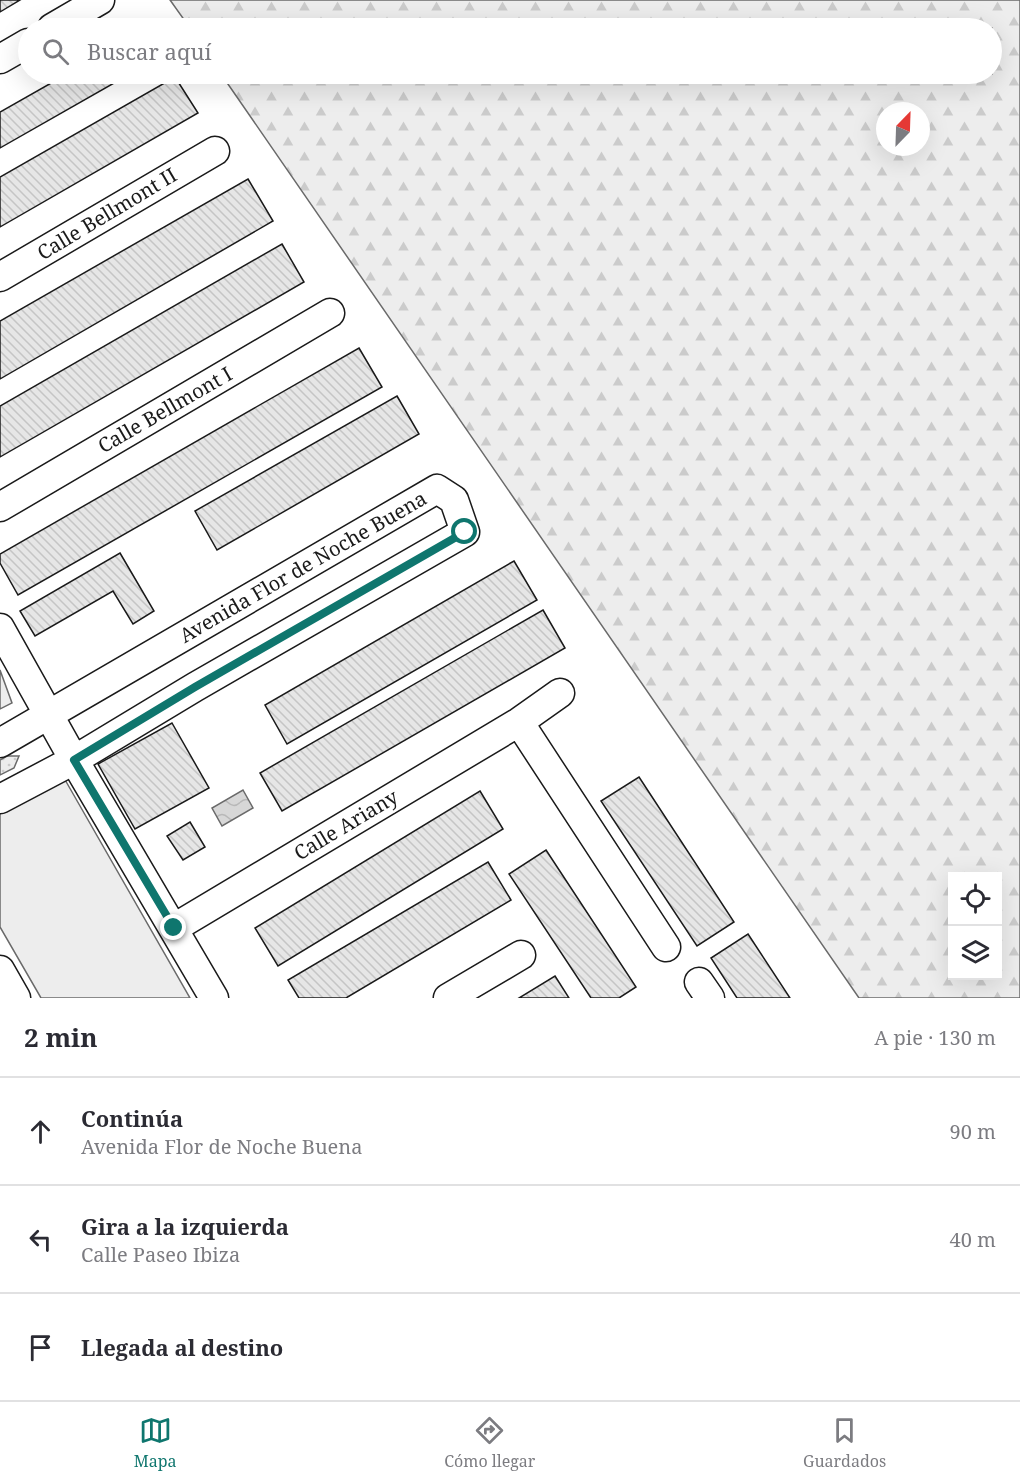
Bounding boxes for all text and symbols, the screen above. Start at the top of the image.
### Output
search box [18,18,1002,84]
icon: search [39,35,72,68]
text: Buscar aquí [87,36,211,66]
north arrow [876,102,930,156]
street label: Calle Bellmont II [32,161,182,266]
street label: Calle Bellmont I [93,360,237,459]
street label: Avenida Flor de Noche Buena [174,485,431,649]
route start [451,518,477,544]
street label: Calle Ariany [289,783,403,866]
map controls [948,872,1002,980]
button: locate [948,872,1002,926]
route end [160,914,186,940]
button: layers [948,926,1002,980]
text: 2 min [24,1019,98,1055]
text: A pie · 130 m [874,1024,996,1051]
text: Continúa [81,1103,183,1133]
icon: ahead [24,1115,57,1148]
text: 90 m [950,1118,996,1145]
text: Avenida Flor de Noche Buena [81,1133,362,1160]
text: Gira a la izquierda [81,1211,289,1241]
icon: left [24,1223,57,1256]
text: 40 m [950,1226,996,1253]
text: Calle Paseo Ibiza [81,1241,240,1268]
icon: arrive [24,1331,57,1364]
text: Llegada al destino [81,1332,283,1362]
tab: Mapa [134,1414,177,1472]
tab: Cómo llegar [444,1414,535,1472]
tab: Guardados [803,1414,886,1472]

